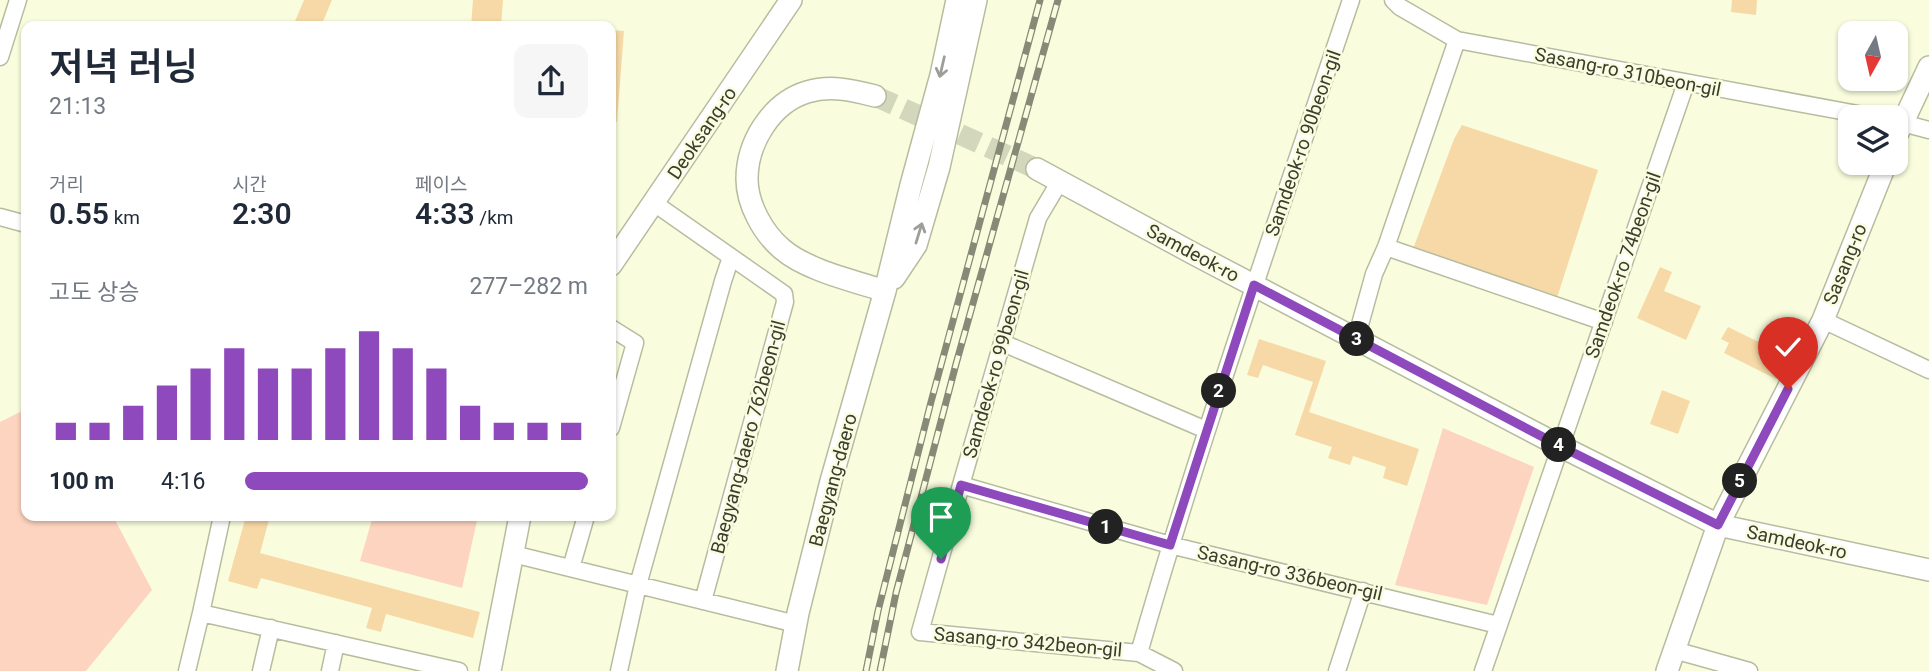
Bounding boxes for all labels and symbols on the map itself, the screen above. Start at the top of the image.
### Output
north arrow [1838,21,1908,91]
street label: Sasang-ro 310beon-gil [1533,43,1723,101]
street label: Samdeok-ro 90beon-gil [1260,47,1346,239]
one-way arrow [935,55,949,78]
street label: Deoksang-ro [663,82,741,184]
street label: Samdeok-ro 74beon-gil [1580,169,1666,361]
street label: Samdeok-ro [1143,219,1243,287]
street label: Sasang-ro [1818,220,1872,308]
one-way arrow [914,222,927,244]
street label: Samdeok-ro 99beon-gil [958,267,1034,461]
pin [1758,317,1818,389]
street label: Baegyang-daero 762beon-gil [706,318,790,556]
pin: 3 [1340,322,1374,356]
pin: 2 [1202,374,1236,408]
street label: Baegyang-daero [804,411,862,549]
pin: 4 [1542,428,1576,462]
pin: 5 [1722,463,1758,498]
pin [911,487,971,559]
pin: 1 [1088,510,1124,544]
street label: Samdeok-ro [1745,520,1849,564]
street label: Sasang-ro 336beon-gil [1195,541,1385,605]
street label: Sasang-ro 342beon-gil [933,622,1123,662]

